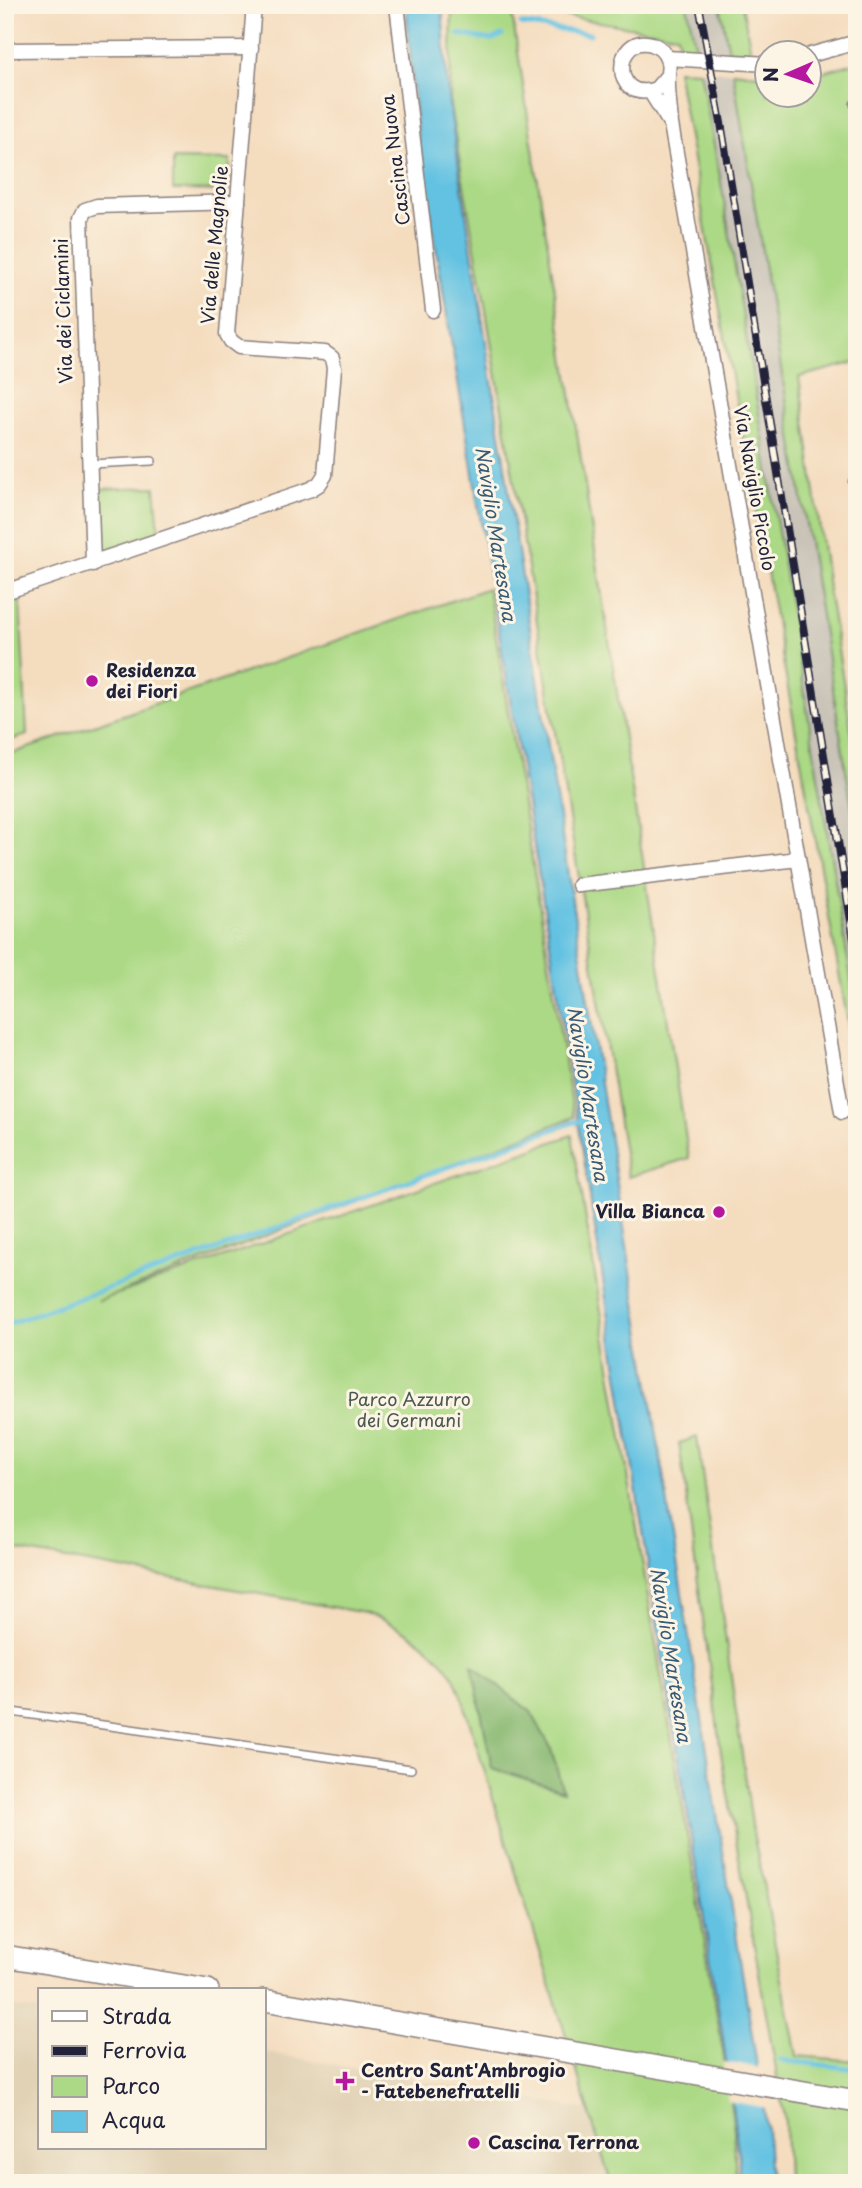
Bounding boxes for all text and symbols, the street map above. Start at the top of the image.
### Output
north arrow [754,38,824,108]
text: N [756,67,784,83]
street label: Cascina Nuova [373,93,416,227]
street label: Via delle Magnolie [193,164,234,325]
street label: Via dei Ciclamini [46,238,79,384]
street label: Via Naviglio Piccolo [728,403,783,573]
water label: Naviglio Martesana [469,444,525,625]
place label: Residenza dei Fiori [106,656,196,704]
marker: Residenza dei Fiori [84,673,100,689]
water label: Naviglio Martesana [561,1004,617,1185]
place label: Villa Bianca [595,1197,705,1224]
marker: Villa Bianca [711,1204,727,1220]
park label: Parco Azzurro dei Germani [347,1385,471,1433]
water label: Naviglio Martesana [644,1565,700,1746]
legend [38,1988,266,2150]
text: Strada [102,1999,172,2031]
text: Ferrovia [102,2033,187,2065]
place label: Centro Sant'Ambrogio - Fatebenefratelli [361,2056,566,2104]
text: Parco [102,2069,160,2101]
marker: Centro Sant'Ambrogio - Fatebenefratelli [335,2071,355,2091]
text: Acqua [102,2103,165,2135]
place label: Cascina Terrona [488,2128,639,2155]
marker: Cascina Terrona [466,2135,482,2151]

